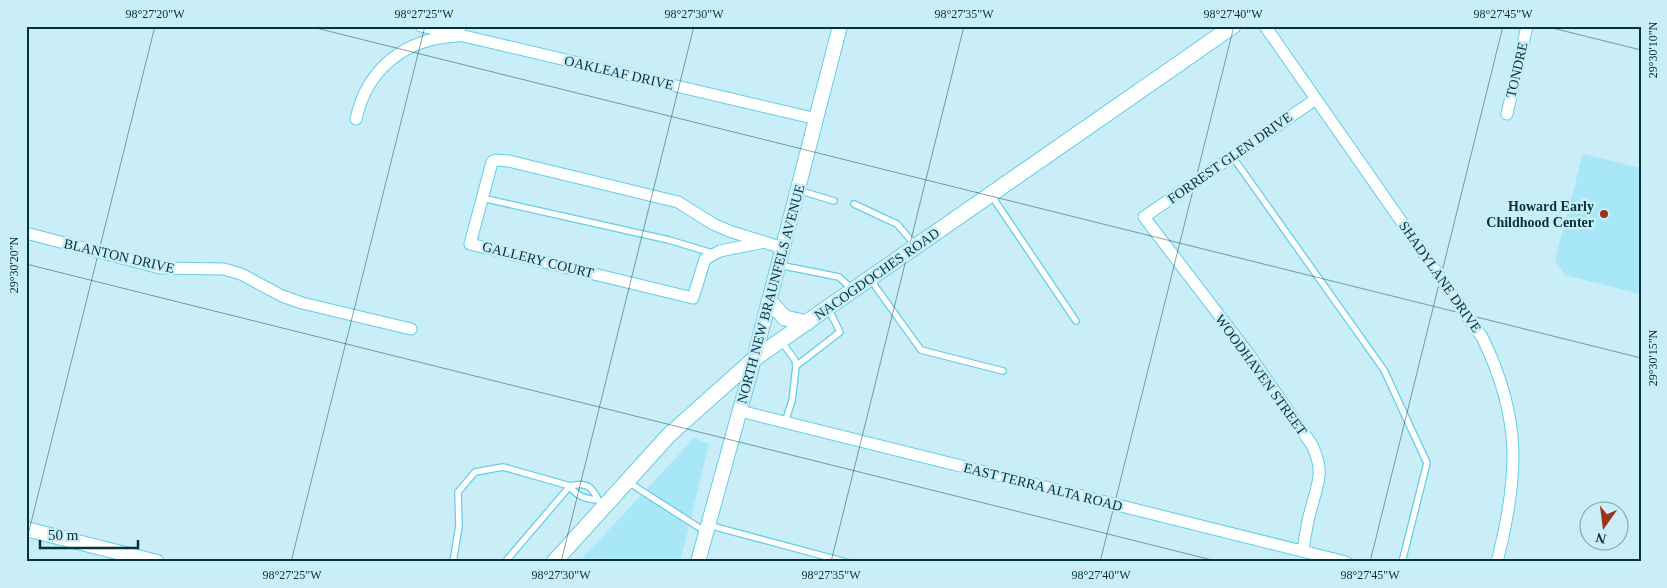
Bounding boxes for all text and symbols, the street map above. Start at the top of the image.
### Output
text: 98°27'20"W [125,7,185,21]
text: 98°27'25"W [394,7,454,21]
text: 98°27'30"W [664,7,724,21]
text: 98°27'35"W [934,7,994,21]
text: 98°27'40"W [1203,7,1263,21]
text: 98°27'45"W [1473,7,1533,21]
text: 29°30'10"N [1646,21,1660,78]
street label: TONDRE [1503,41,1531,99]
street label: OAKLEAF DRIVE [563,53,675,93]
street label: FORREST GLEN DRIVE [1165,109,1295,207]
street label: NORTH NEW BRAUNFELS AVENUE [734,183,808,405]
place label: Howard Early Childhood Center [1486,199,1594,230]
marker: Howard Early Childhood Center [1598,208,1610,220]
street label: SHADYLANE DRIVE [1396,219,1484,335]
street label: NACOGDOCHES ROAD [812,225,942,323]
text: 29°30'20"N [7,236,21,293]
street label: BLANTON DRIVE [62,236,176,276]
street label: GALLERY COURT [481,239,596,281]
street label: WOODHAVEN STREET [1212,312,1310,439]
text: 29°30'15"N [1646,329,1660,386]
street label: EAST TERRA ALTA ROAD [962,460,1124,514]
north arrow [1580,500,1630,550]
scale bar [40,518,138,550]
text: 50 m [48,527,79,543]
text: N [1594,530,1608,547]
text: 98°27'25"W [262,568,322,582]
text: 98°27'30"W [531,568,591,582]
text: 98°27'35"W [801,568,861,582]
text: 98°27'40"W [1071,568,1131,582]
text: 98°27'45"W [1340,568,1400,582]

